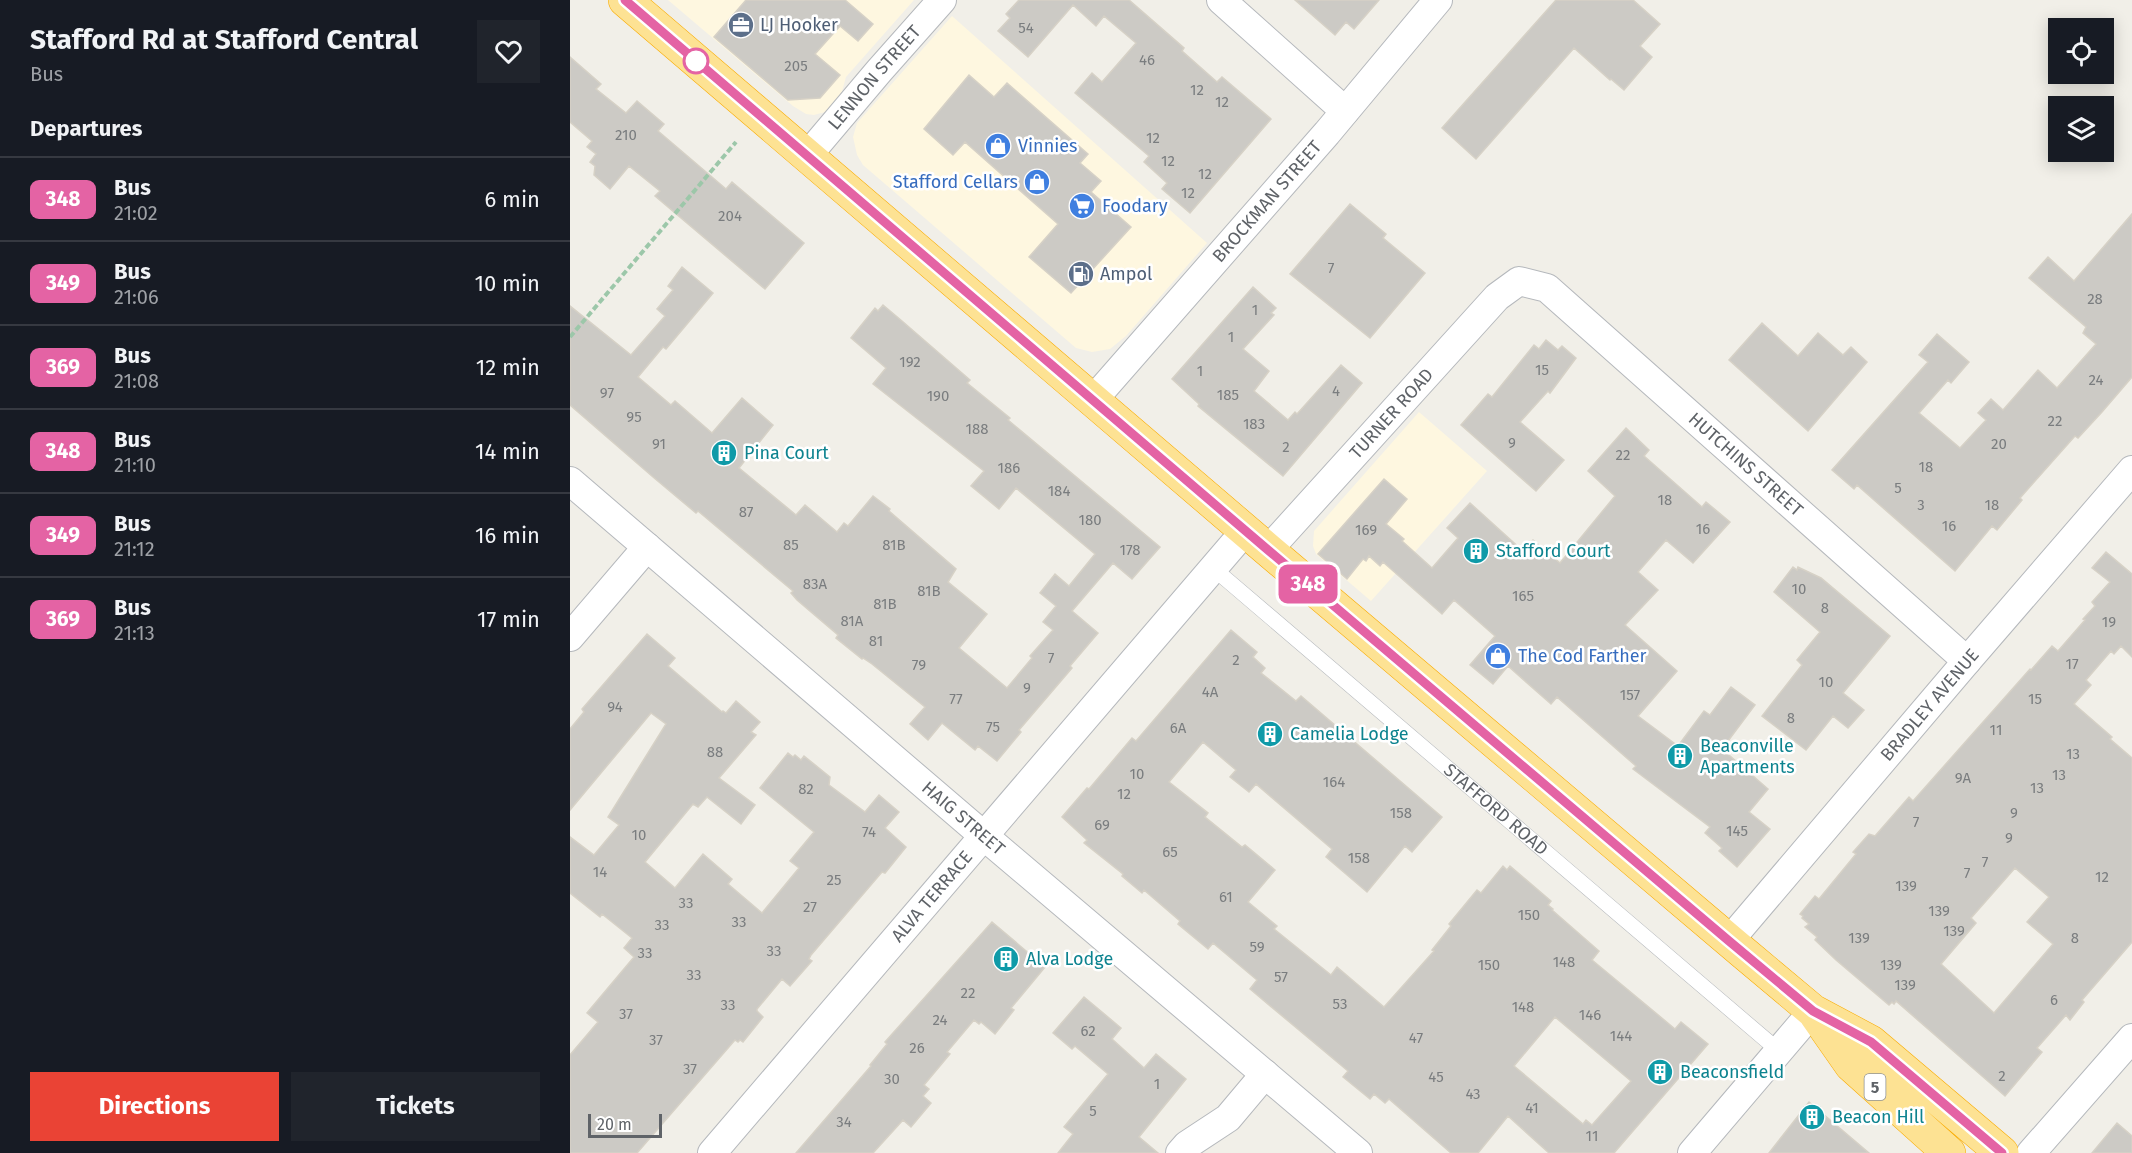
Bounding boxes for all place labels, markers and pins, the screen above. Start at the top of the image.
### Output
office icon: LJ Hooker [726,10,756,40]
place label: LJ Hooker [760,14,838,36]
unlabelled marker [683,48,709,74]
shop icon: Vinnies [983,131,1013,161]
place label: Vinnies [1018,135,1077,157]
shop icon: Stafford Cellars [1022,167,1052,197]
place label: Stafford Cellars [893,171,1018,193]
supermarket icon: Foodary [1067,191,1097,221]
place label: Foodary [1102,195,1168,217]
fuel station icon: Ampol [1066,259,1096,289]
place label: Ampol [1100,263,1152,285]
building icon: Pina Court [709,438,739,468]
place label: Pina Court [744,442,829,464]
building icon: Stafford Court [1461,536,1491,566]
place label: Stafford Court [1496,540,1611,562]
shop icon: The Cod Farther [1483,641,1513,671]
place label: The Cod Farther [1518,645,1647,667]
building icon: Camelia Lodge [1255,719,1285,749]
place label: Camelia Lodge [1290,723,1409,745]
place label: Beaconville Apartments [1700,735,1795,778]
building icon: Beaconville Apartments [1665,741,1695,771]
building icon: Alva Lodge [991,944,1021,974]
place label: Alva Lodge [1026,948,1113,970]
building icon: Beaconsfield [1645,1057,1675,1087]
place label: Beaconsfield [1680,1061,1784,1083]
building icon: Beacon Hill [1797,1102,1827,1132]
place label: Beacon Hill [1832,1106,1924,1128]

